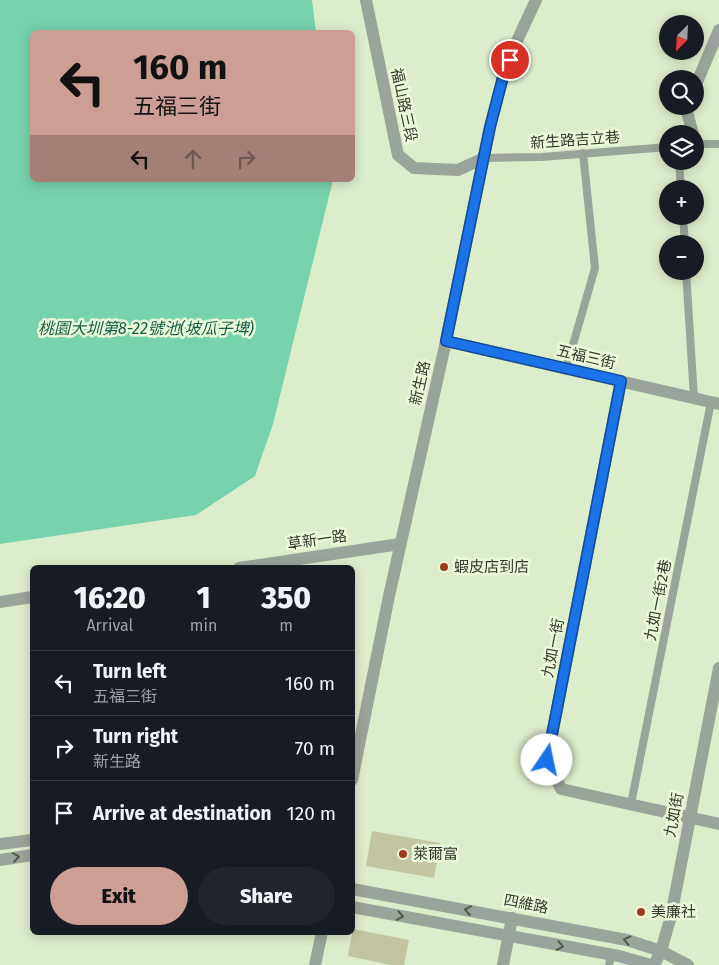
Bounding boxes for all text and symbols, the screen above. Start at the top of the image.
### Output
north arrow [659,15,704,60]
map controls [659,15,704,280]
pin [489,39,531,81]
text: 160 m [133,46,227,88]
icon: arrive [496,46,524,74]
icon: left [50,50,115,115]
street label: 福山路三段 [387,66,421,144]
button: search [659,70,704,115]
text: 五福三街 [133,93,221,120]
button: layers [659,125,704,170]
street label: 新生路吉立巷 [529,128,621,152]
icon: left [126,145,154,173]
icon: ahead [179,145,207,173]
icon: right [232,145,260,173]
button: + [659,180,704,225]
button: − [659,235,704,280]
water label: 桃園大圳第8-22號池(坡瓜子埤) [38,319,254,338]
street label: 五福三街 [555,341,617,373]
street label: 新生路 [406,359,434,407]
street label: 草新一路 [286,527,348,553]
place label: 蝦皮店到店 [454,558,529,576]
street label: 九如一街2巷 [641,558,675,642]
marker: 蝦皮店到店 [438,561,450,573]
text: 16:20 [74,580,146,616]
text: 1 [196,580,211,616]
text: 350 [261,580,311,616]
text: Arrival [86,616,133,635]
text: min [190,616,217,635]
text: m [279,616,293,635]
street label: 九如一街 [538,617,568,679]
text: Turn left [93,660,167,683]
icon: left [50,669,78,697]
text: 160 m [285,672,335,695]
text: 五福三街 [93,687,157,706]
text: Turn right [93,725,178,748]
position arrow [520,733,572,785]
icon: right [50,734,78,762]
text: 70 m [295,737,335,760]
text: 新生路 [93,752,141,771]
street label: 九如街 [661,791,687,839]
icon: arrive [50,799,78,827]
text: Arrive at destination [93,802,272,825]
text: 120 m [287,802,336,825]
place label: 萊爾富 [413,845,458,863]
marker: 萊爾富 [397,848,409,860]
one-way arrow [12,853,21,863]
button: Exit [50,867,188,925]
button: Share [198,867,335,925]
street label: 四維路 [502,891,550,917]
place label: 美廉社 [651,903,696,921]
one-way arrow [463,905,472,915]
marker: 美廉社 [635,906,647,918]
one-way arrow [396,910,405,921]
one-way arrow [623,935,632,946]
one-way arrow [556,940,565,950]

